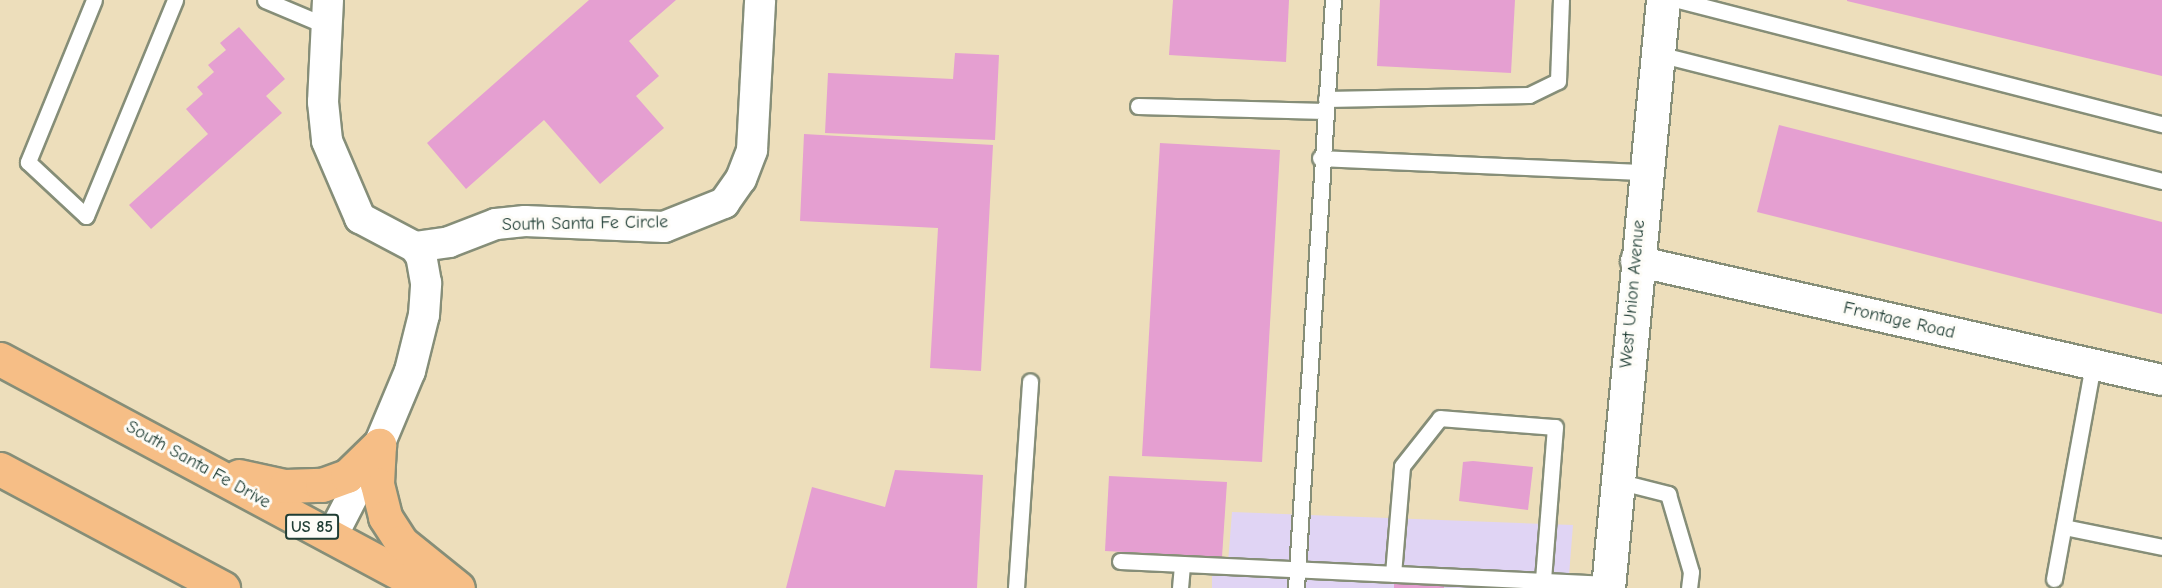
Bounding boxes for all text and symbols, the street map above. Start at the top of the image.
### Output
street label: South Santa Fe Circle [502,212,668,236]
street label: West Union Avenue [1616,219,1650,369]
street label: Frontage Road [1841,298,1957,344]
street label: South Santa Fe Drive [122,416,274,514]
road number: US 85 [285,514,339,540]

